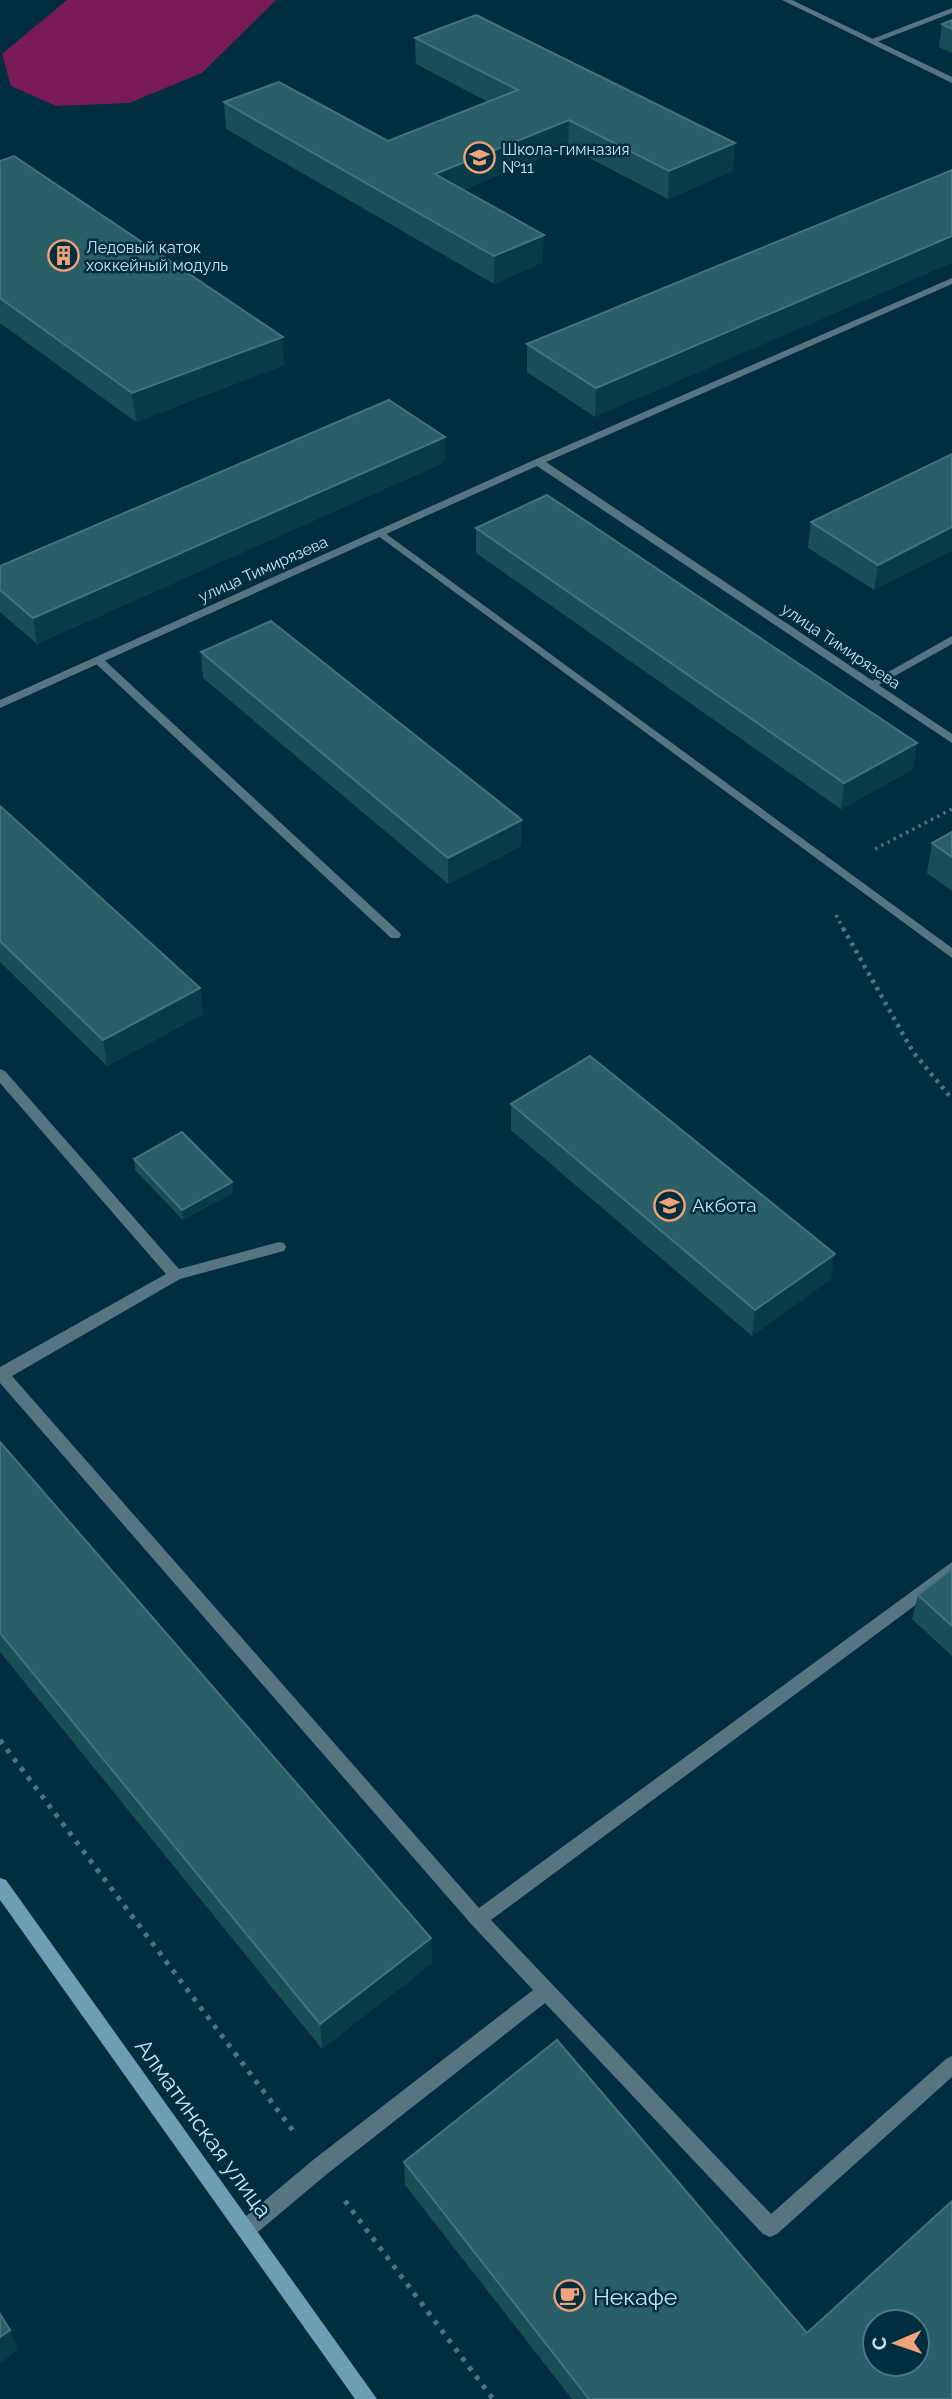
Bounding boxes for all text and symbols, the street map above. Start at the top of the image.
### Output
place label: Школа-гимназия №11 [502,140,630,177]
school or university icon: Школа-гимназия №11 [462,141,496,175]
place label: Ледовый каток хоккейный модуль [86,238,228,275]
building icon: Ледовый каток хоккейный модуль [46,239,80,273]
street label: улица Тимирязева [195,532,331,606]
street label: улица Тимирязева [778,599,904,693]
school or university icon: Акбота [652,1188,686,1222]
place label: Акбота [692,1194,757,1216]
street label: Алматинская улица [130,2033,278,2223]
cafe icon: Некафе [553,2279,587,2313]
place label: Некафе [593,2283,677,2310]
north arrow [861,2308,931,2378]
text: С [868,2337,890,2350]

